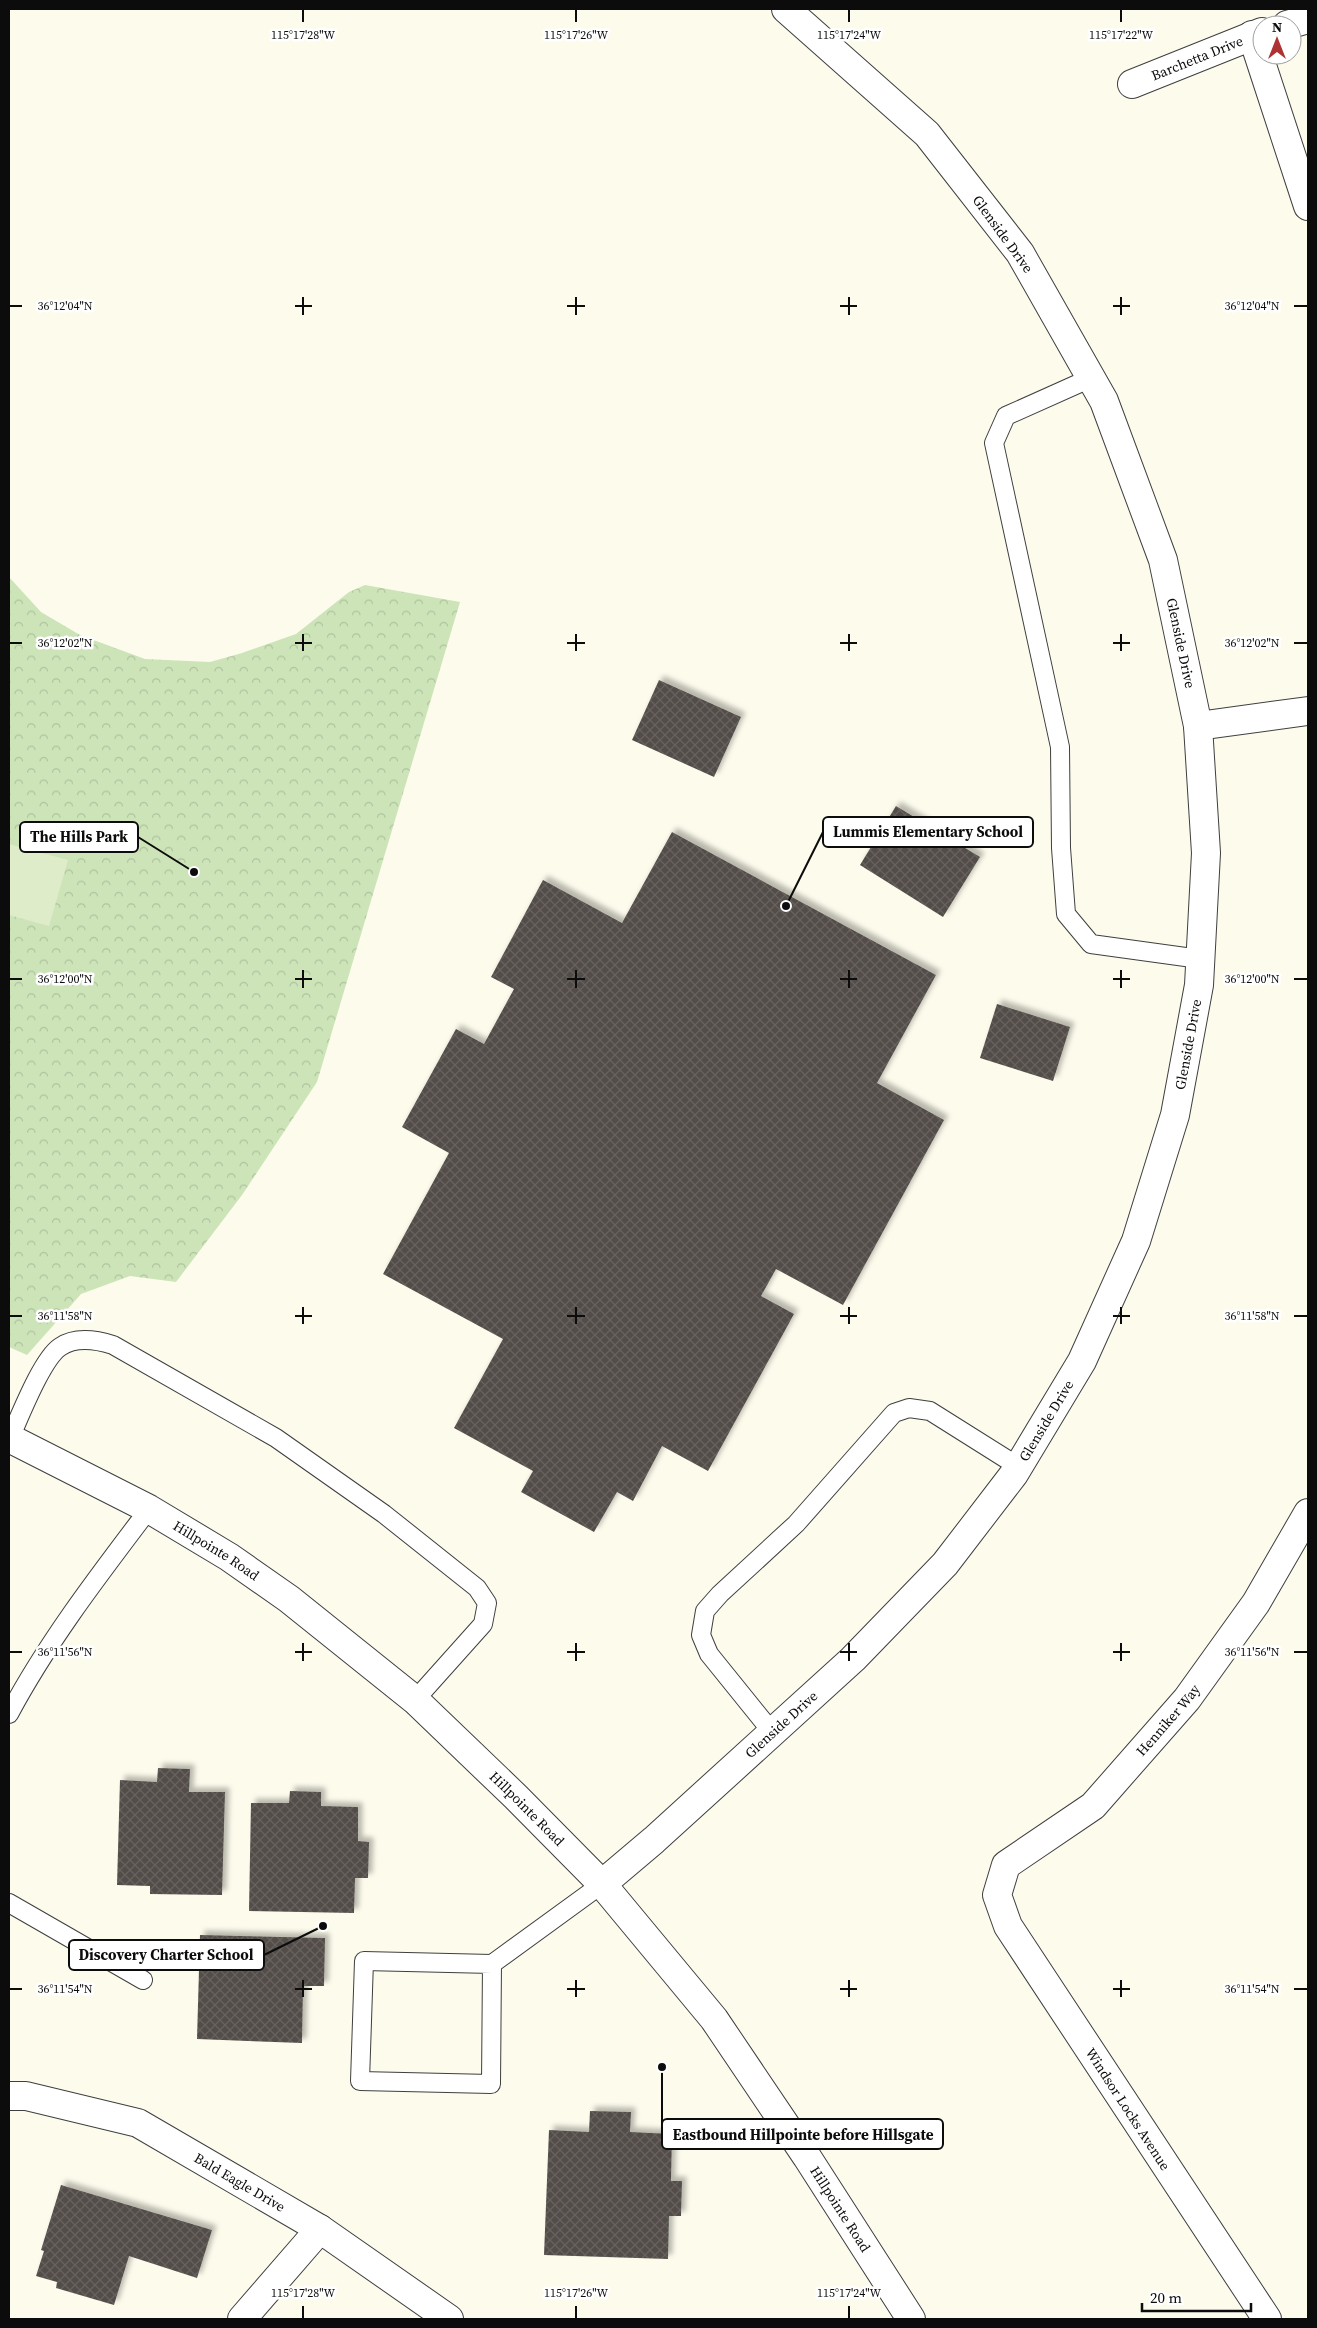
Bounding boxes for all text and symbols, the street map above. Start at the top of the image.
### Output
north arrow [1252,15,1302,65]
text: N [1272,17,1282,37]
text: 115°17'28"W [271,27,335,43]
text: 115°17'26"W [544,27,608,43]
text: 115°17'24"W [817,27,881,43]
text: 115°17'22"W [1089,27,1153,43]
street label: Barchetta Drive [1148,31,1246,85]
street label: Glenside Drive [968,191,1038,277]
text: 36°12'04"N [37,298,93,314]
text: 36°12'04"N [1224,298,1280,314]
street label: Glenside Drive [1162,596,1200,690]
text: 36°12'02"N [37,635,93,651]
text: 36°12'02"N [1224,635,1280,651]
callout: Lummis Elementary School [823,817,1033,847]
text: Lummis Elementary School [833,821,1023,842]
callout: The Hills Park [20,822,138,852]
text: The Hills Park [30,826,128,847]
text: 36°12'00"N [37,971,93,987]
text: 36°12'00"N [1224,971,1280,987]
street label: Glenside Drive [1170,997,1206,1091]
text: 36°11'58"N [37,1308,93,1324]
text: 36°11'58"N [1224,1308,1280,1324]
street label: Glenside Drive [1014,1376,1078,1465]
street label: Hillpointe Road [169,1516,263,1585]
text: 36°11'56"N [37,1644,93,1660]
text: 36°11'56"N [1224,1644,1280,1660]
street label: Henniker Way [1131,1679,1205,1760]
street label: Glenside Drive [740,1686,822,1763]
street label: Hillpointe Road [485,1767,569,1850]
callout: Discovery Charter School [69,1940,264,1970]
text: Discovery Charter School [78,1944,254,1965]
text: 36°11'54"N [37,1981,93,1997]
text: 36°11'54"N [1224,1981,1280,1997]
street label: Windsor Locks Avenue [1081,2044,1175,2174]
callout: Eastbound Hillpointe before Hillsgate [662,2119,943,2149]
text: Eastbound Hillpointe before Hillsgate [672,2124,934,2145]
street label: Bald Eagle Drive [191,2148,289,2217]
street label: Hillpointe Road [805,2162,875,2256]
scale bar [1142,2280,1251,2312]
text: 115°17'28"W [271,2285,335,2301]
text: 115°17'26"W [544,2285,608,2301]
text: 115°17'24"W [817,2285,881,2301]
text: 20 m [1150,2287,1182,2308]

